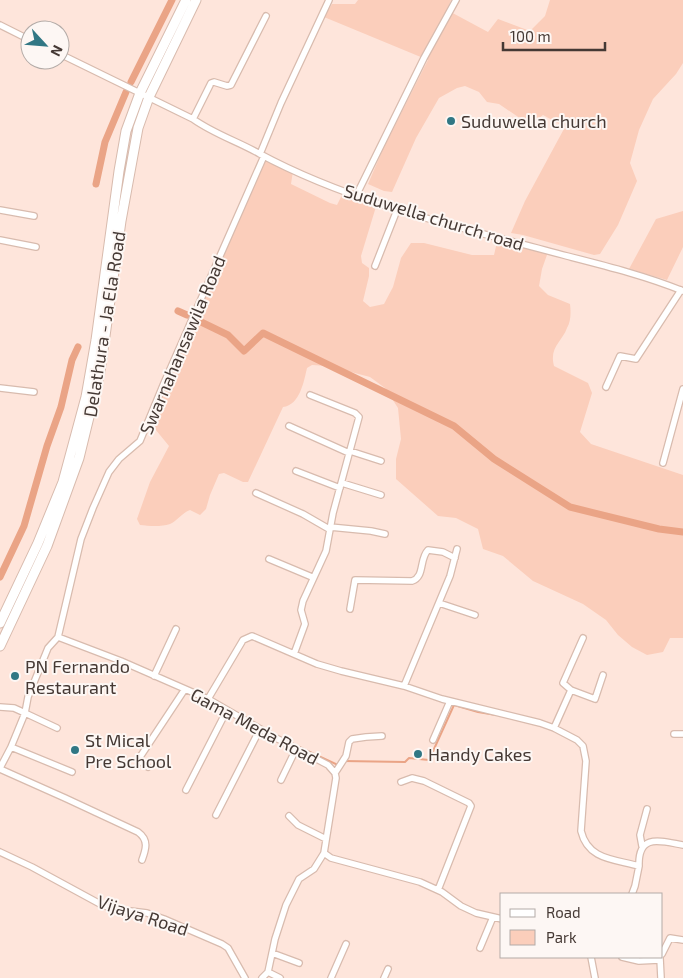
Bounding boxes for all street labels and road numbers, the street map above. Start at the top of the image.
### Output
street label: Suduwella church road [341,179,527,255]
street label: Delathura - Ja Ela Road [78,229,130,419]
street label: Swarnahansawila Road [134,252,230,438]
street label: Gama Meda Road [187,683,323,769]
street label: Vijaya Road [95,890,191,940]

